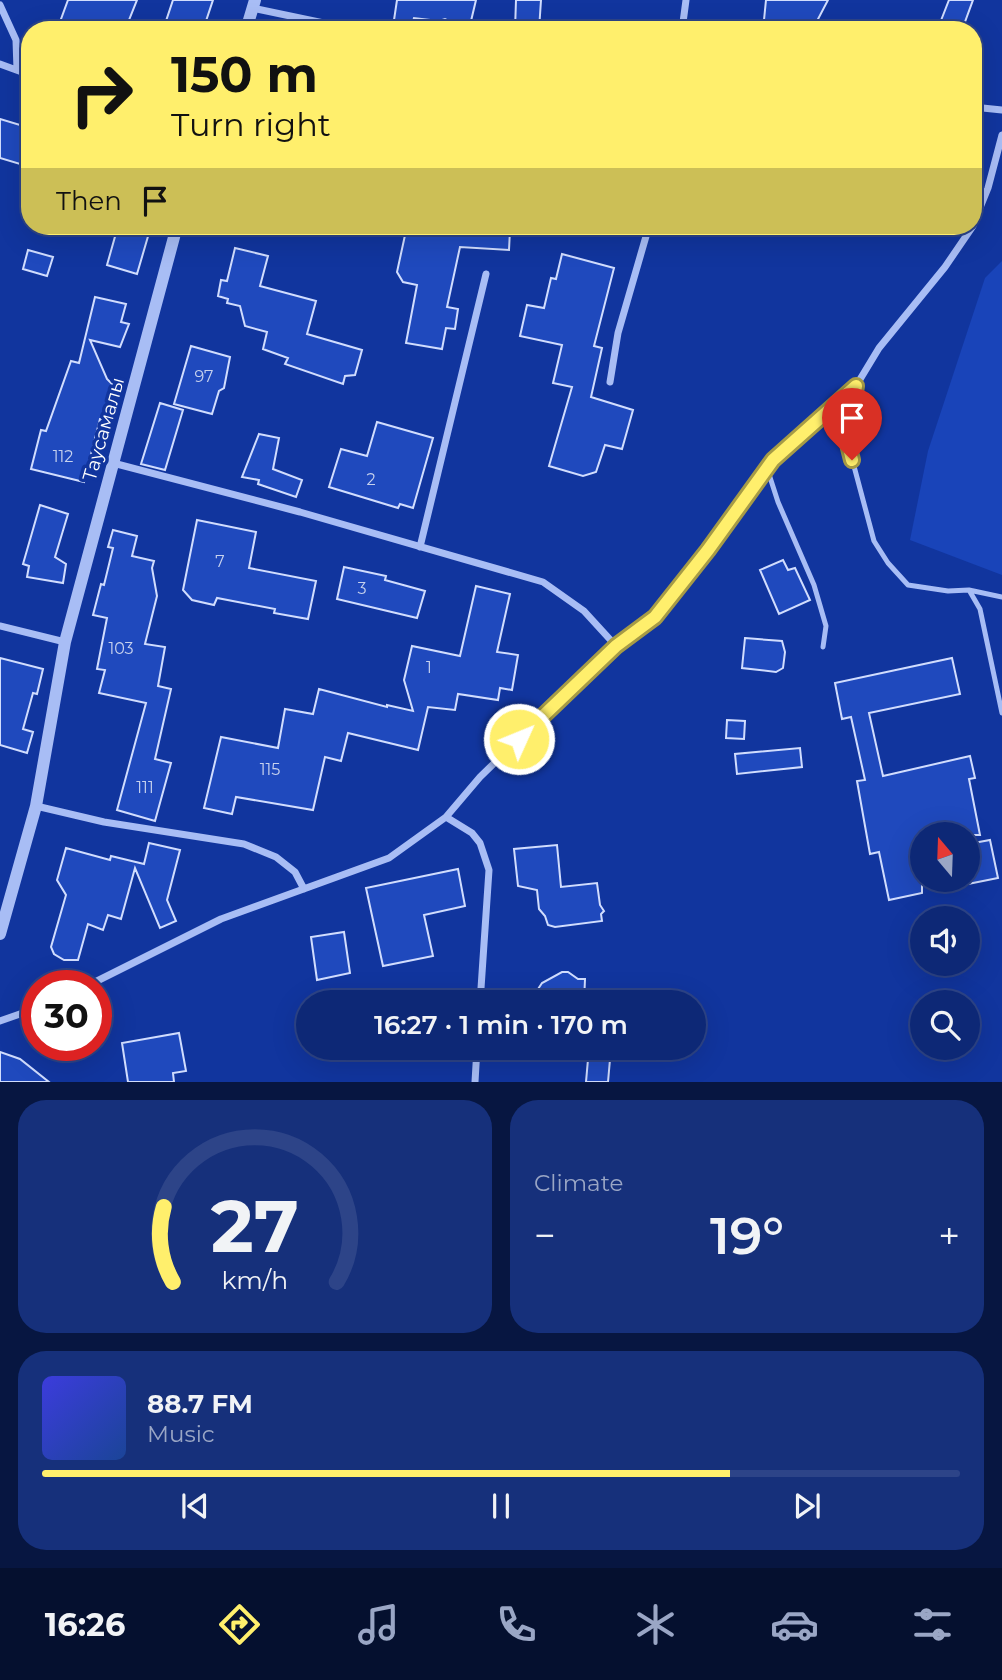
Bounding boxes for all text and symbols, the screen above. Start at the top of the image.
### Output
text: 150 m [171,45,318,104]
icon: right [56,49,147,140]
text: Turn right [171,105,331,144]
icon: arrive [136,182,174,220]
text: Then [56,185,122,217]
house number: 97 [194,367,214,386]
street label: Таусамалы [78,375,129,484]
pin [822,388,882,460]
icon: arrive [833,399,871,437]
house number: 112 [53,447,73,466]
house number: 2 [366,470,376,489]
house number: 7 [215,552,225,571]
house number: 3 [357,579,367,598]
house number: 103 [108,639,134,658]
house number: 1 [426,658,432,677]
position arrow [482,702,556,776]
house number: 115 [260,760,280,779]
house number: 111 [136,778,154,797]
north arrow [910,822,980,892]
map controls [910,822,980,1060]
button: sound [910,906,980,976]
speed limit sign: 30 [21,970,112,1061]
button: search [910,990,980,1060]
text: 16:27 · 1 min · 170 m [374,1009,628,1041]
text: Climate [534,1169,623,1197]
text: 27 [211,1183,299,1271]
text: 19° [710,1204,784,1267]
text: − [534,1212,556,1259]
text: + [938,1212,960,1259]
text: km/h [222,1265,288,1295]
text: 88.7 FM [147,1388,253,1420]
text: Music [147,1420,215,1448]
icon: previous [176,1487,214,1525]
icon: pause [482,1487,520,1525]
icon: next [788,1487,826,1525]
icon: directions [215,1600,264,1649]
icon: music [354,1600,403,1649]
icon: phone [492,1600,541,1649]
icon: climate [631,1600,680,1649]
icon: car [770,1600,819,1649]
icon: filters [908,1600,957,1649]
text: 16:26 [45,1605,125,1644]

